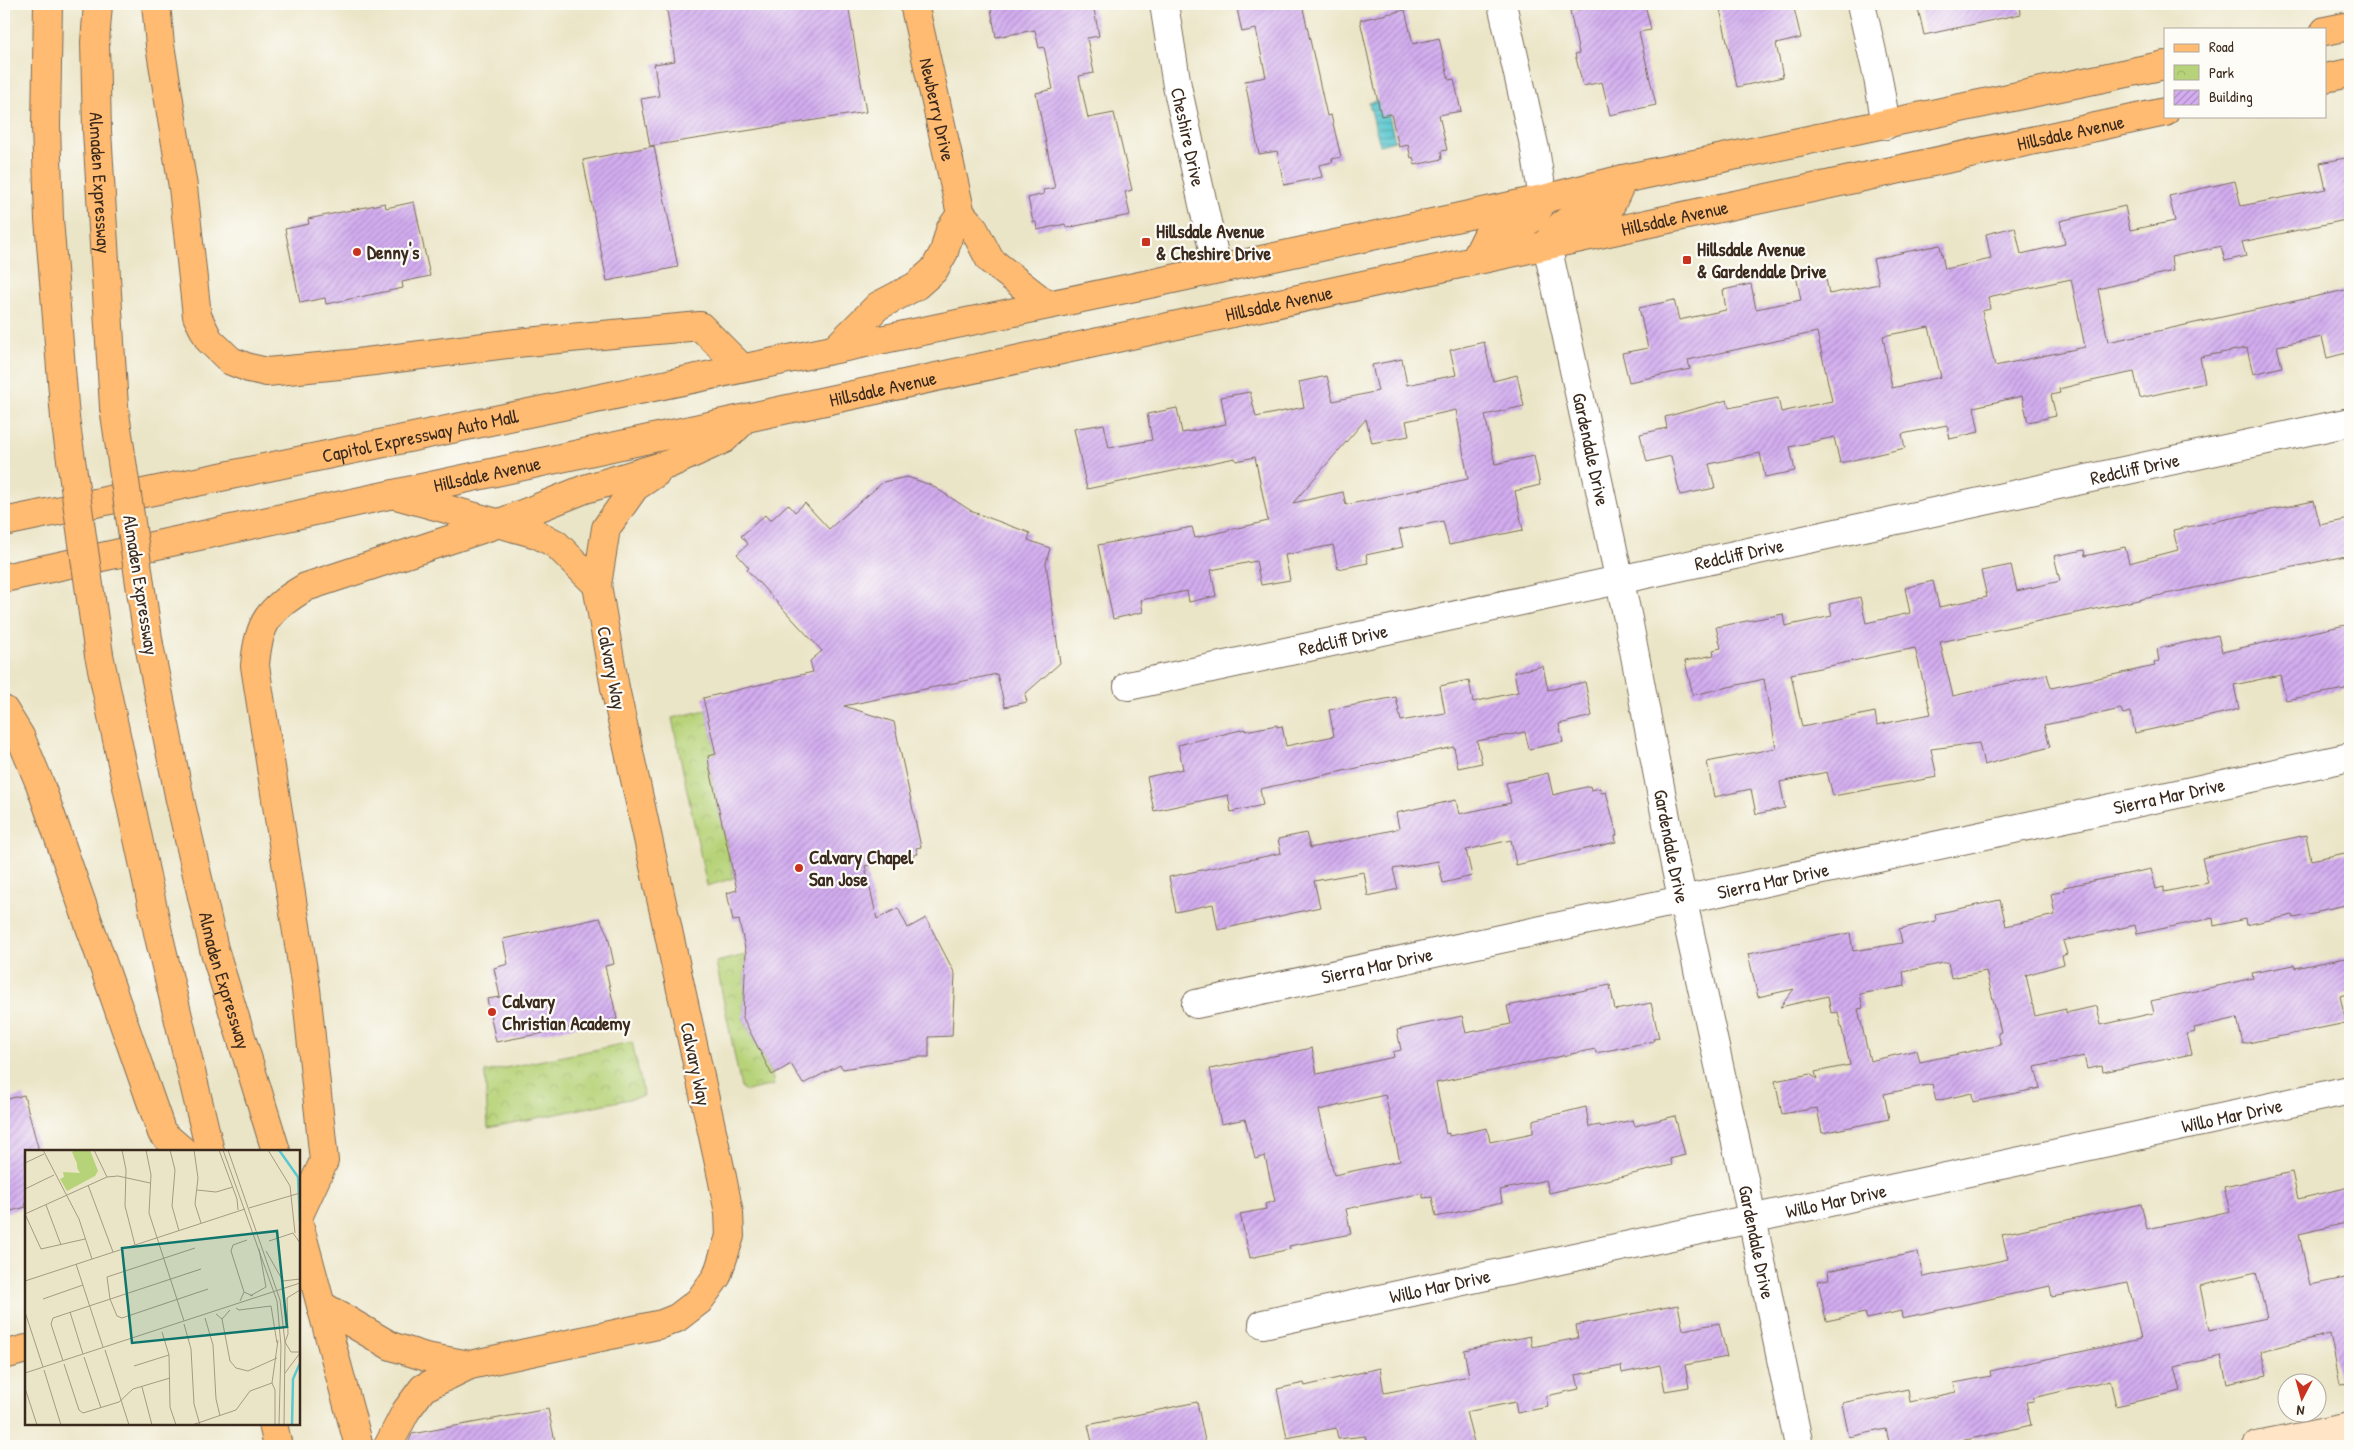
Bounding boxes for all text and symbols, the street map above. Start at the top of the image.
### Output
legend [2164,28,2326,118]
text: Road [2209,36,2234,57]
street label: Newberry Drive [913,55,962,164]
text: Park [2209,62,2234,83]
street label: Cheshire Drive [1165,85,1212,189]
text: Building [2209,86,2253,107]
street label: Hillsdale Avenue [2015,108,2127,157]
street label: Almaden Expressway [84,112,118,254]
street label: Hillsdale Avenue [1619,193,1731,242]
place label: Hillsdale Avenue & Cheshire Drive [1156,218,1271,266]
marker: Hillsdale Avenue & Cheshire Drive [1140,236,1152,248]
place label: Hillsdale Avenue & Gardendale Drive [1697,236,1827,284]
place label: Denny's [367,239,420,266]
marker: Denny's [351,246,363,258]
marker: Hillsdale Avenue & Gardendale Drive [1681,254,1693,266]
street label: Hillsdale Avenue [1223,279,1335,327]
street label: Hillsdale Avenue [827,364,939,413]
street label: Gardendale Drive [1566,390,1616,509]
street label: Capitol Expressway Auto Mall [320,402,521,469]
street label: Redcliff Drive [2088,446,2182,491]
street label: Hillsdale Avenue [431,450,543,498]
street label: Almaden Expressway [117,513,165,657]
street label: Redcliff Drive [1692,532,1786,576]
street label: Redcliff Drive [1296,617,1390,662]
street label: Calvary Way [591,624,633,712]
street label: Sierra Mar Drive [2111,771,2228,820]
street label: Gardendale Drive [1648,787,1696,906]
place label: Calvary Chapel San Jose [809,844,914,892]
street label: Sierra Mar Drive [1715,856,1831,905]
marker: Calvary Chapel San Jose [793,862,805,874]
street label: Almaden Expressway [193,909,257,1052]
street label: Sierra Mar Drive [1319,941,1435,990]
place label: Calvary Christian Academy [502,988,631,1037]
marker: Calvary Christian Academy [486,1006,498,1018]
street label: Calvary Way [674,1020,718,1108]
street label: Willo Mar Drive [2179,1092,2285,1139]
inset map [25,1150,300,1425]
street label: Willo Mar Drive [1783,1177,1889,1224]
street label: Gardendale Drive [1733,1183,1781,1302]
street label: Willo Mar Drive [1387,1262,1493,1309]
north arrow [2276,1372,2326,1422]
text: N [2295,1402,2305,1421]

